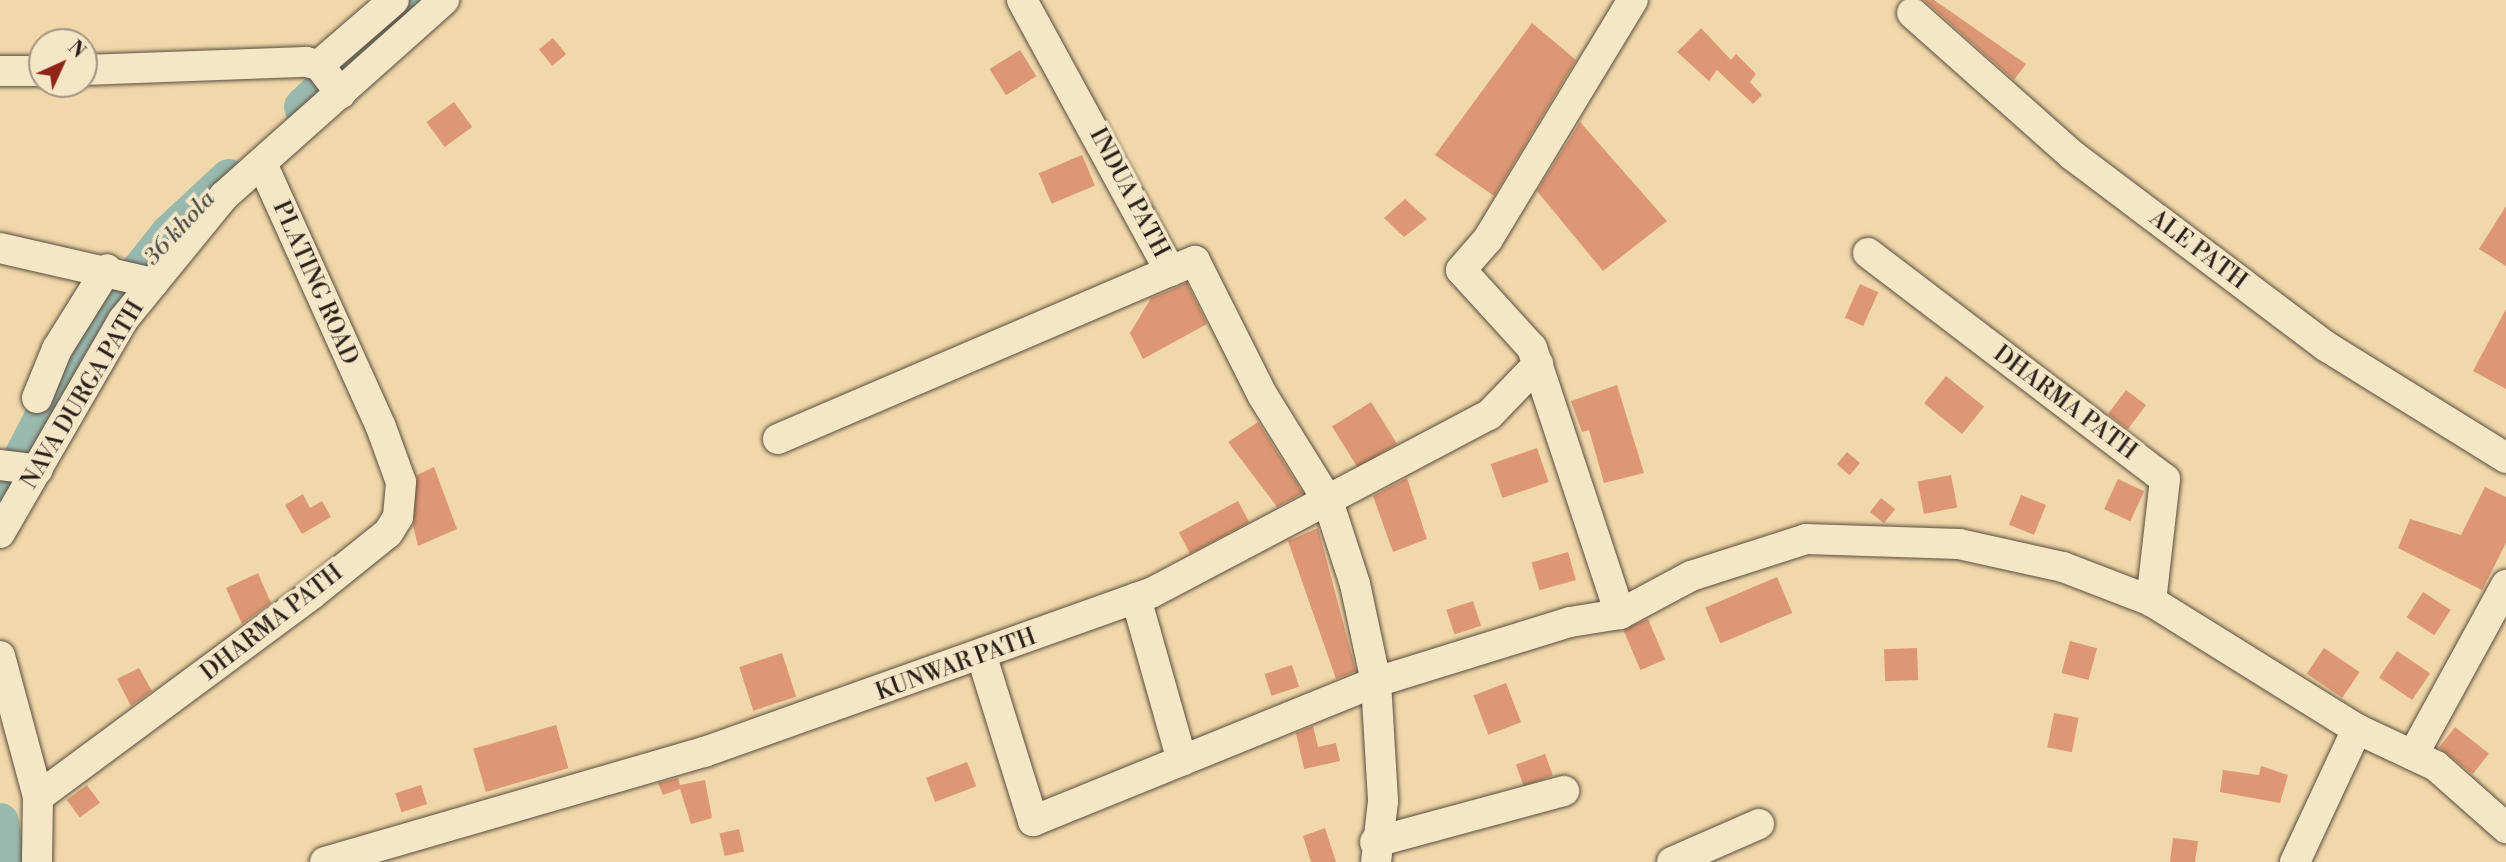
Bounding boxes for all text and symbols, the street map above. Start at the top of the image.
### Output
north arrow [28,28,98,98]
text: N [63,36,90,63]
street label: INDUA PATH [1083,123,1175,263]
water label: 36 khola [138,186,222,272]
street label: PLATING ROAD [267,197,363,369]
street label: ALE PATH [2144,204,2252,296]
street label: NAVA DURGA PATH [16,296,150,494]
street label: DHARMA PATH [1988,340,2142,466]
street label: DHARMA PATH [196,559,348,687]
street label: KUNWAR PATH [872,623,1040,707]

